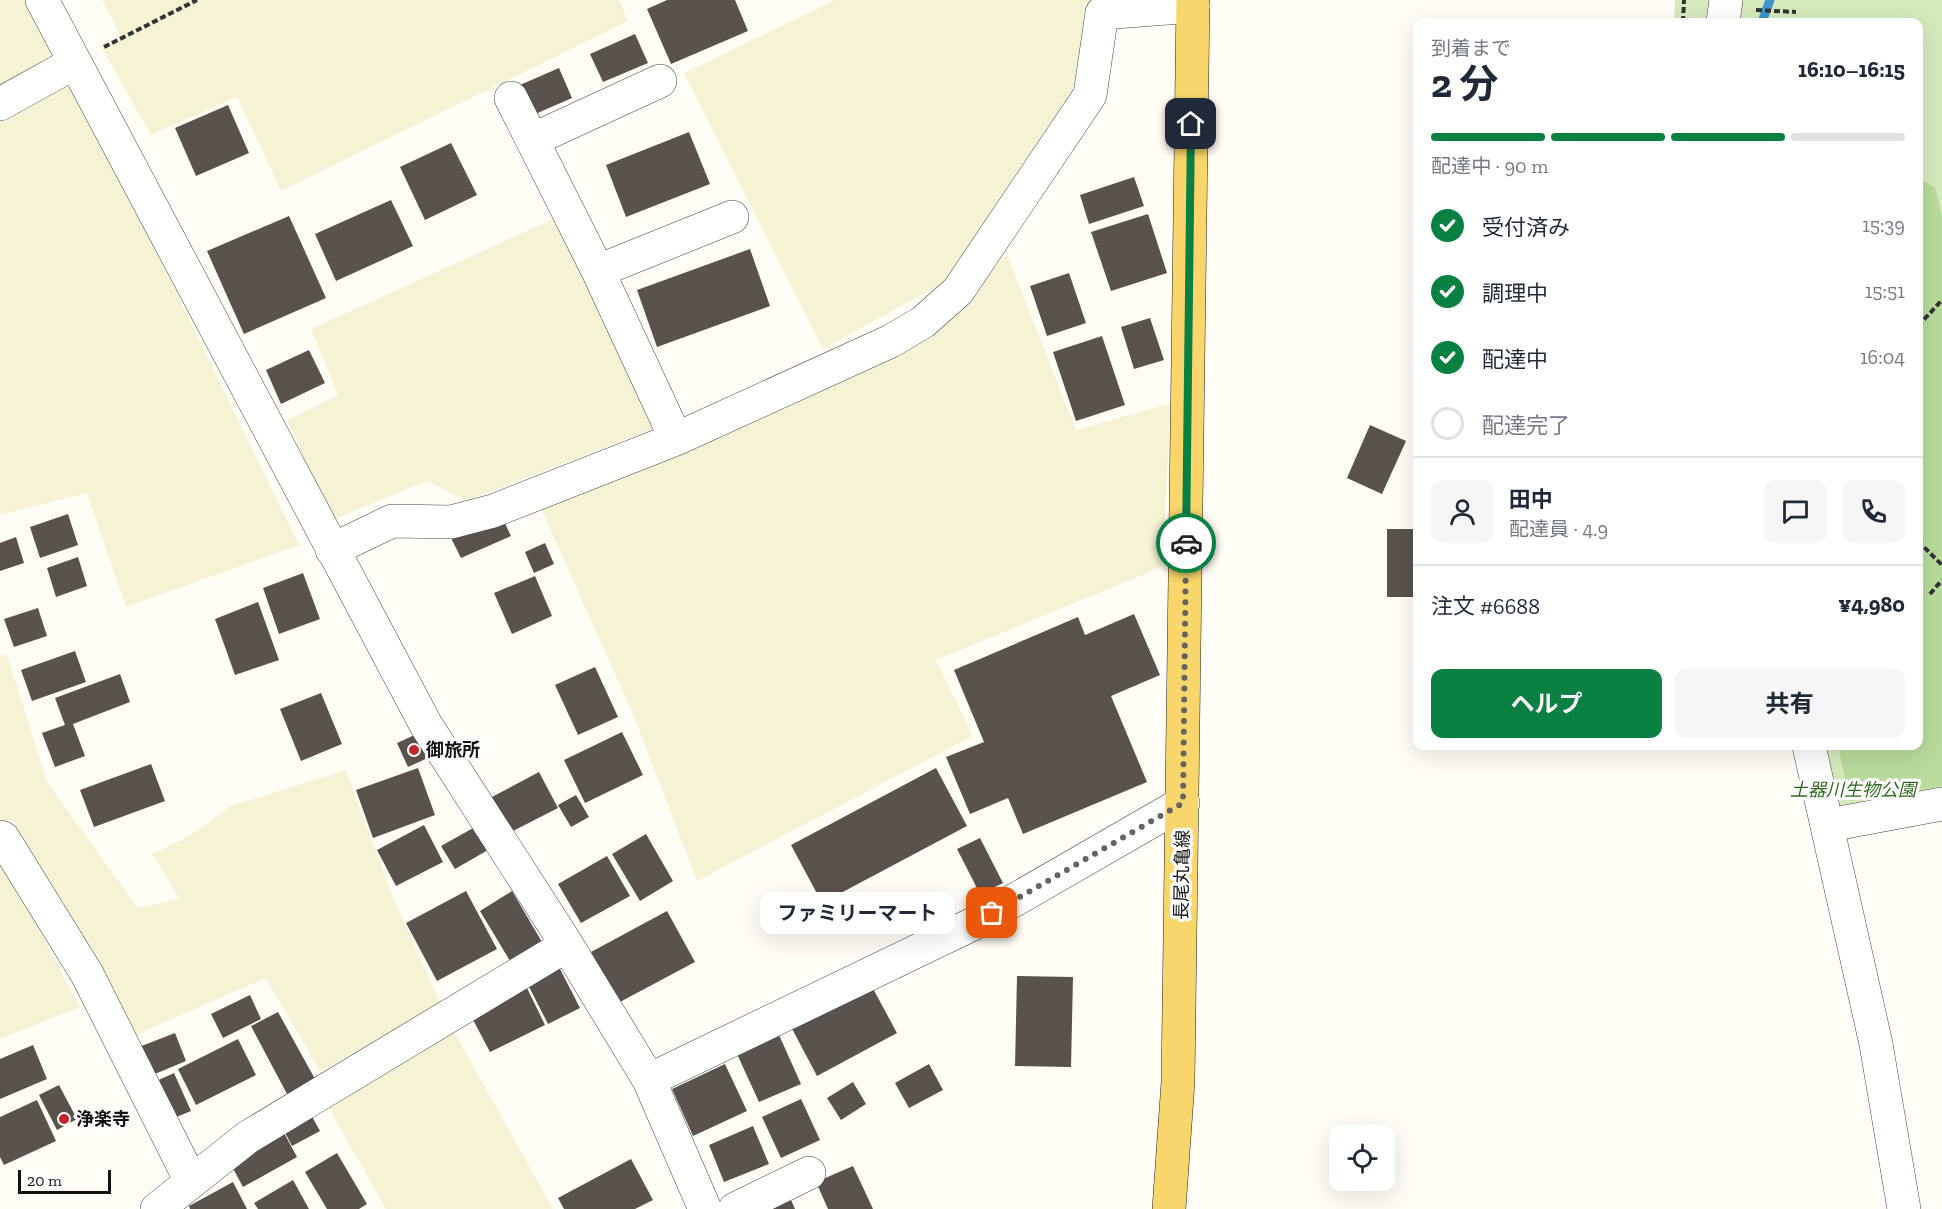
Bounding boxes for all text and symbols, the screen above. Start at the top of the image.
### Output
text: 到着まで [1431,36,1511,60]
text: 16:10–16:15 [1798,56,1905,83]
text: 2 分 [1431,60,1498,107]
pin [1165,98,1216,149]
icon: home [1174,107,1207,140]
text: 配達中 · 90 m [1431,154,1548,178]
icon: check [1431,209,1464,242]
text: 15:39 [1862,213,1905,237]
text: 受付済み [1482,214,1570,241]
icon: check [1431,275,1464,308]
text: 15:51 [1865,279,1905,303]
text: 調理中 [1482,280,1548,307]
icon: check [1431,341,1464,374]
text: 16:04 [1860,345,1905,369]
text: 配達中 [1482,346,1548,373]
text: 配達完了 [1482,412,1570,439]
button: person [1431,480,1494,543]
button: chat [1764,480,1827,543]
button: phone [1842,480,1905,543]
text: 田中 [1509,486,1553,513]
courier [1156,513,1216,573]
text: 配達員 · 4.9 [1509,517,1608,541]
icon: car [1170,527,1203,560]
text: ¥4,980 [1838,591,1905,618]
text: 注文 #6688 [1431,593,1540,620]
button: ヘルプ [1431,669,1662,738]
button: 共有 [1674,669,1905,738]
place label: 御旅所 [425,739,480,761]
marker: 御旅所 [407,743,421,757]
park label: 土器川生物公園 [1790,779,1919,801]
street label: 長尾丸亀線 [1170,830,1194,920]
pin [966,887,1017,938]
callout: ファミリーマート [761,892,956,934]
icon: bag [975,896,1008,929]
text: ファミリーマート [778,901,938,925]
place label: 浄楽寺 [76,1108,130,1130]
marker: 浄楽寺 [57,1112,71,1126]
map controls [1329,1125,1395,1191]
button: locate [1329,1125,1395,1191]
scale bar [18,1167,111,1194]
text: 20 m [27,1171,62,1190]

